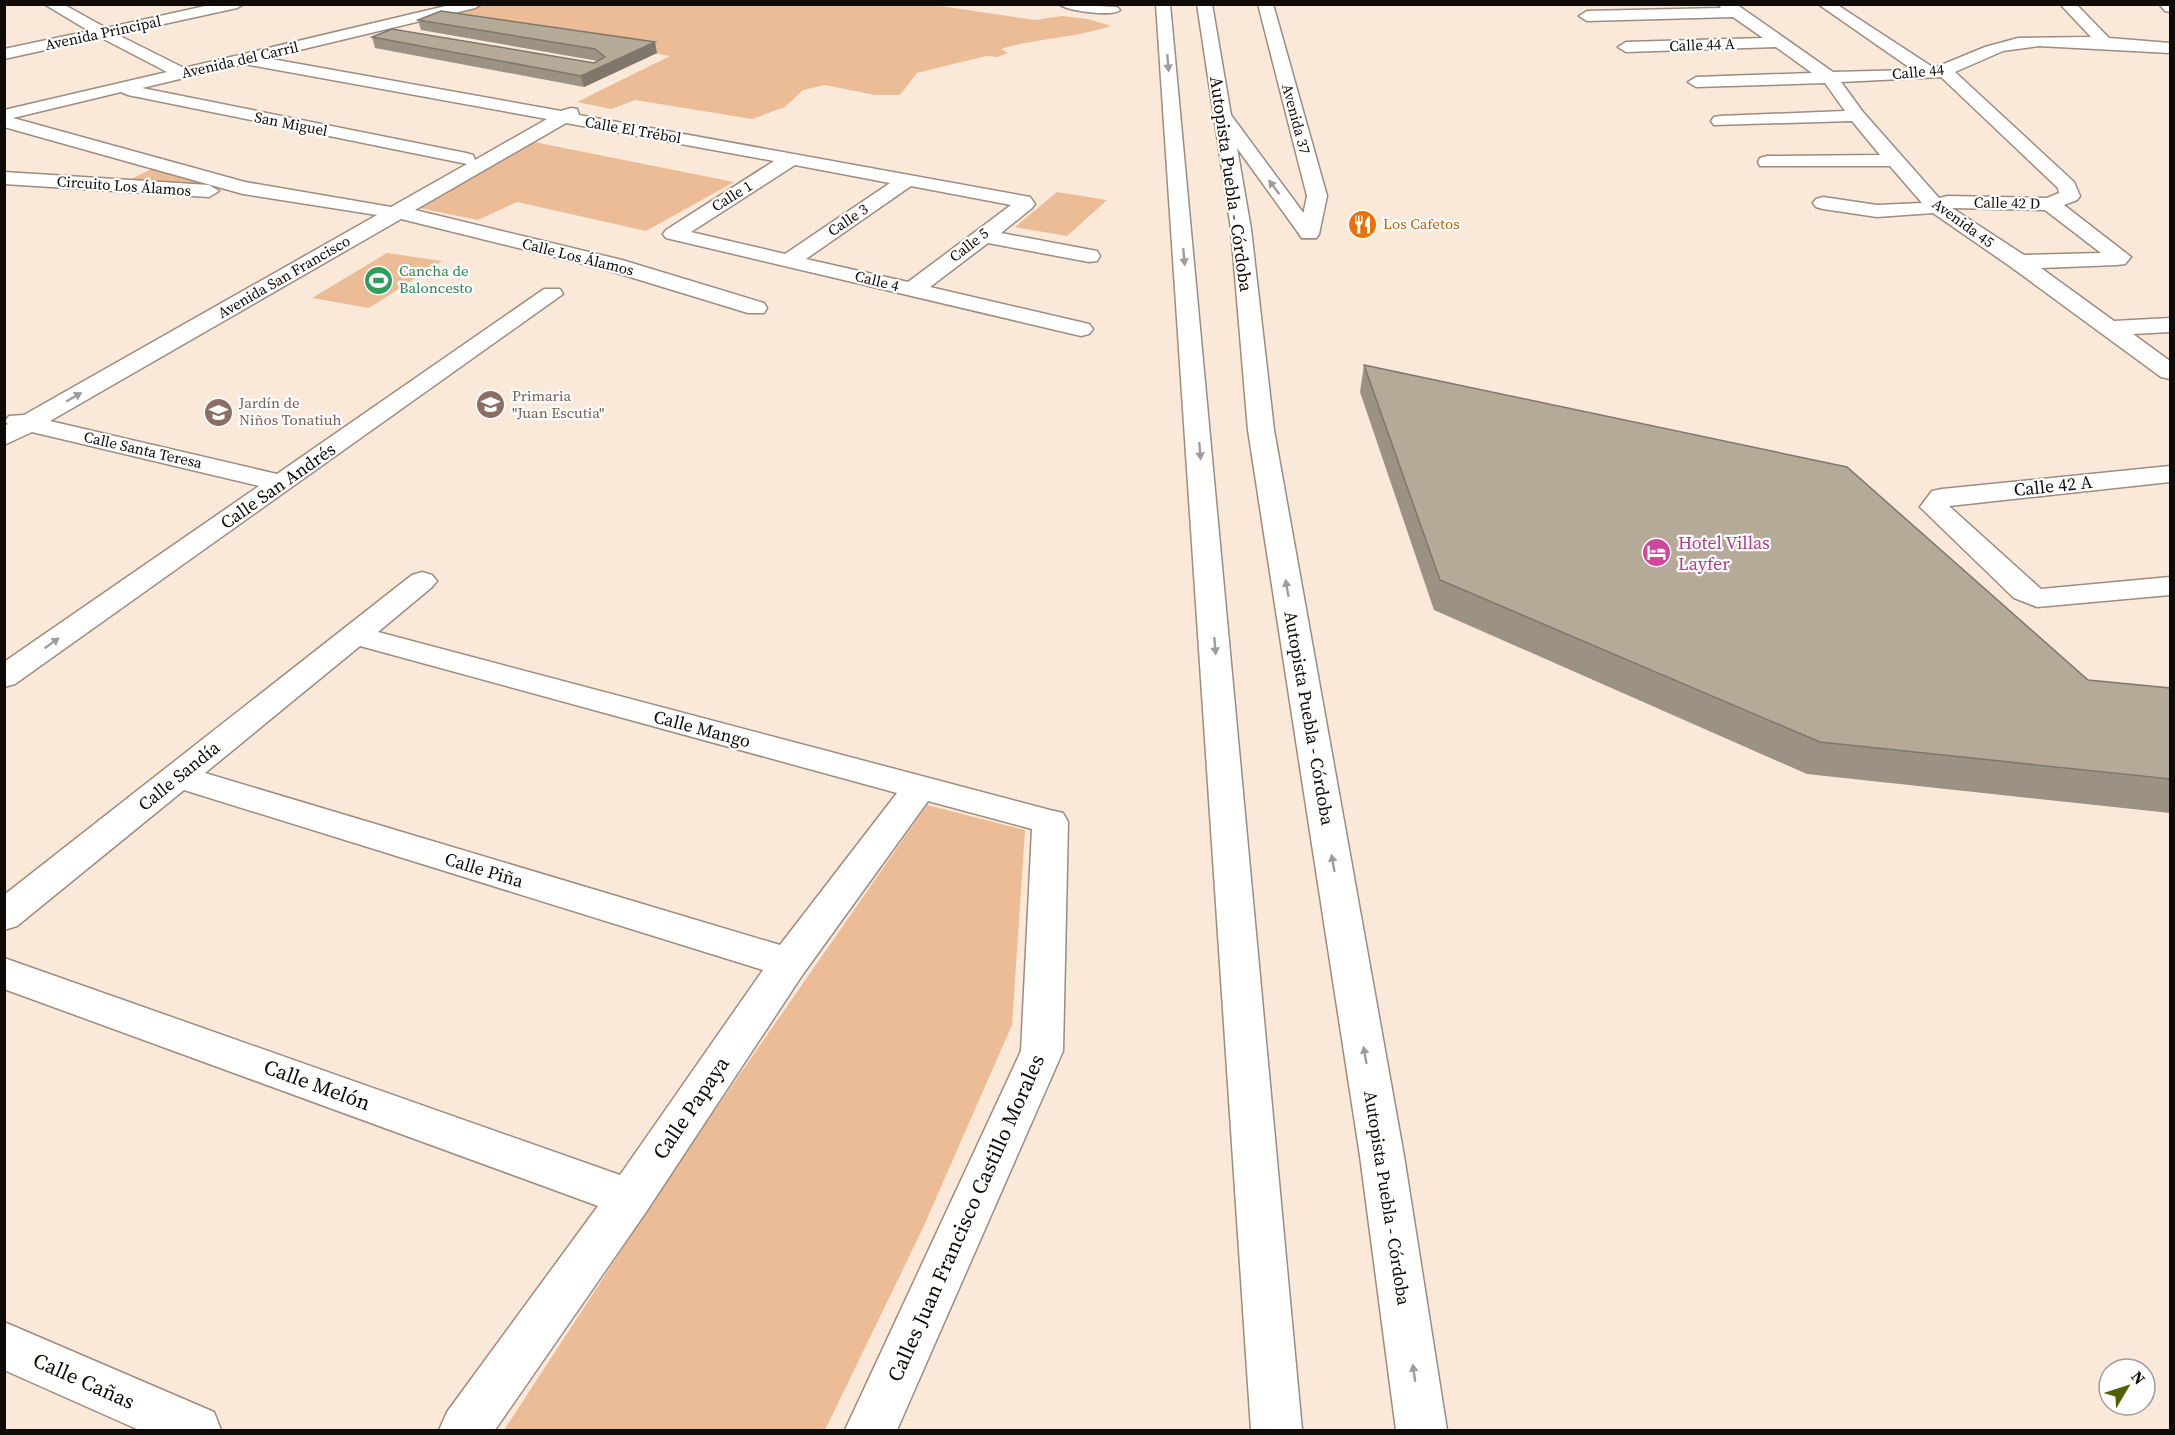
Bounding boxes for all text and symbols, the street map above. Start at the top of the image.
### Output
street label: Avenida Principal [43,10,163,55]
street label: Calle 44 A [1669,33,1735,56]
street label: Avenida del Carril [179,36,301,83]
one-way arrow [1163,53,1173,72]
street label: Calle 44 [1891,59,1945,84]
street label: Autopista Puebla - Córdoba [1204,75,1259,294]
street label: Avenida 37 [1277,81,1316,156]
street label: San Miguel [253,106,330,141]
street label: Calle El Trébol [583,111,683,148]
street label: Circuito Los Álamos [56,170,192,201]
street label: Calle 1 [707,175,756,216]
one-way arrow [1268,180,1280,195]
street label: Calle 42 D [1974,191,2040,214]
street label: Avenida 45 [1928,193,1999,252]
street label: Calle 3 [823,198,872,241]
restaurant icon: Los Cafetos [1346,208,1378,240]
place label: Los Cafetos [1383,213,1460,234]
street label: Calle 5 [945,223,993,267]
street label: Avenida San Francisco [214,230,354,323]
street label: Calle Los Álamos [520,232,636,281]
one-way arrow [1180,248,1189,267]
place label: Cancha de Baloncesto [399,260,472,298]
sports icon: Cancha de Baloncesto [362,264,394,296]
street label: Calle 4 [853,265,902,296]
place label: Primaria "Juan Escutia" [512,385,604,423]
school or university icon: Primaria "Juan Escutia" [475,389,507,421]
place label: Jardín de Niños Tonatiuh [238,392,342,430]
one-way arrow [65,393,82,403]
school or university icon: Jardín de Niños Tonatiuh [202,396,234,428]
street label: Calle Santa Teresa [82,426,205,473]
street label: Calle San Andrés [215,436,341,535]
one-way arrow [1195,442,1205,461]
street label: Calle 42 A [2012,469,2093,502]
place label: Hotel Villas Layfer [1678,530,1770,576]
hotel icon: Hotel Villas Layfer [1641,537,1673,569]
one-way arrow [1282,578,1291,597]
street label: Autopista Puebla - Córdoba [1278,609,1341,828]
one-way arrow [1210,636,1220,655]
one-way arrow [45,638,60,650]
street label: Calle Mango [651,704,754,753]
street label: Calle Sandía [133,734,225,816]
street label: Calle Piña [442,846,527,894]
one-way arrow [1328,853,1337,872]
one-way arrow [1360,1046,1369,1065]
street label: Calle Papaya [645,1050,736,1165]
street label: Calles Juan Francisco Castillo Morales [880,1050,1051,1386]
street label: Calle Melón [260,1052,375,1117]
street label: Autopista Puebla - Córdoba [1358,1089,1417,1308]
street label: Calle Cañas [29,1345,140,1416]
north arrow [2097,1357,2157,1417]
one-way arrow [1409,1363,1418,1382]
text: N [2126,1366,2151,1389]

